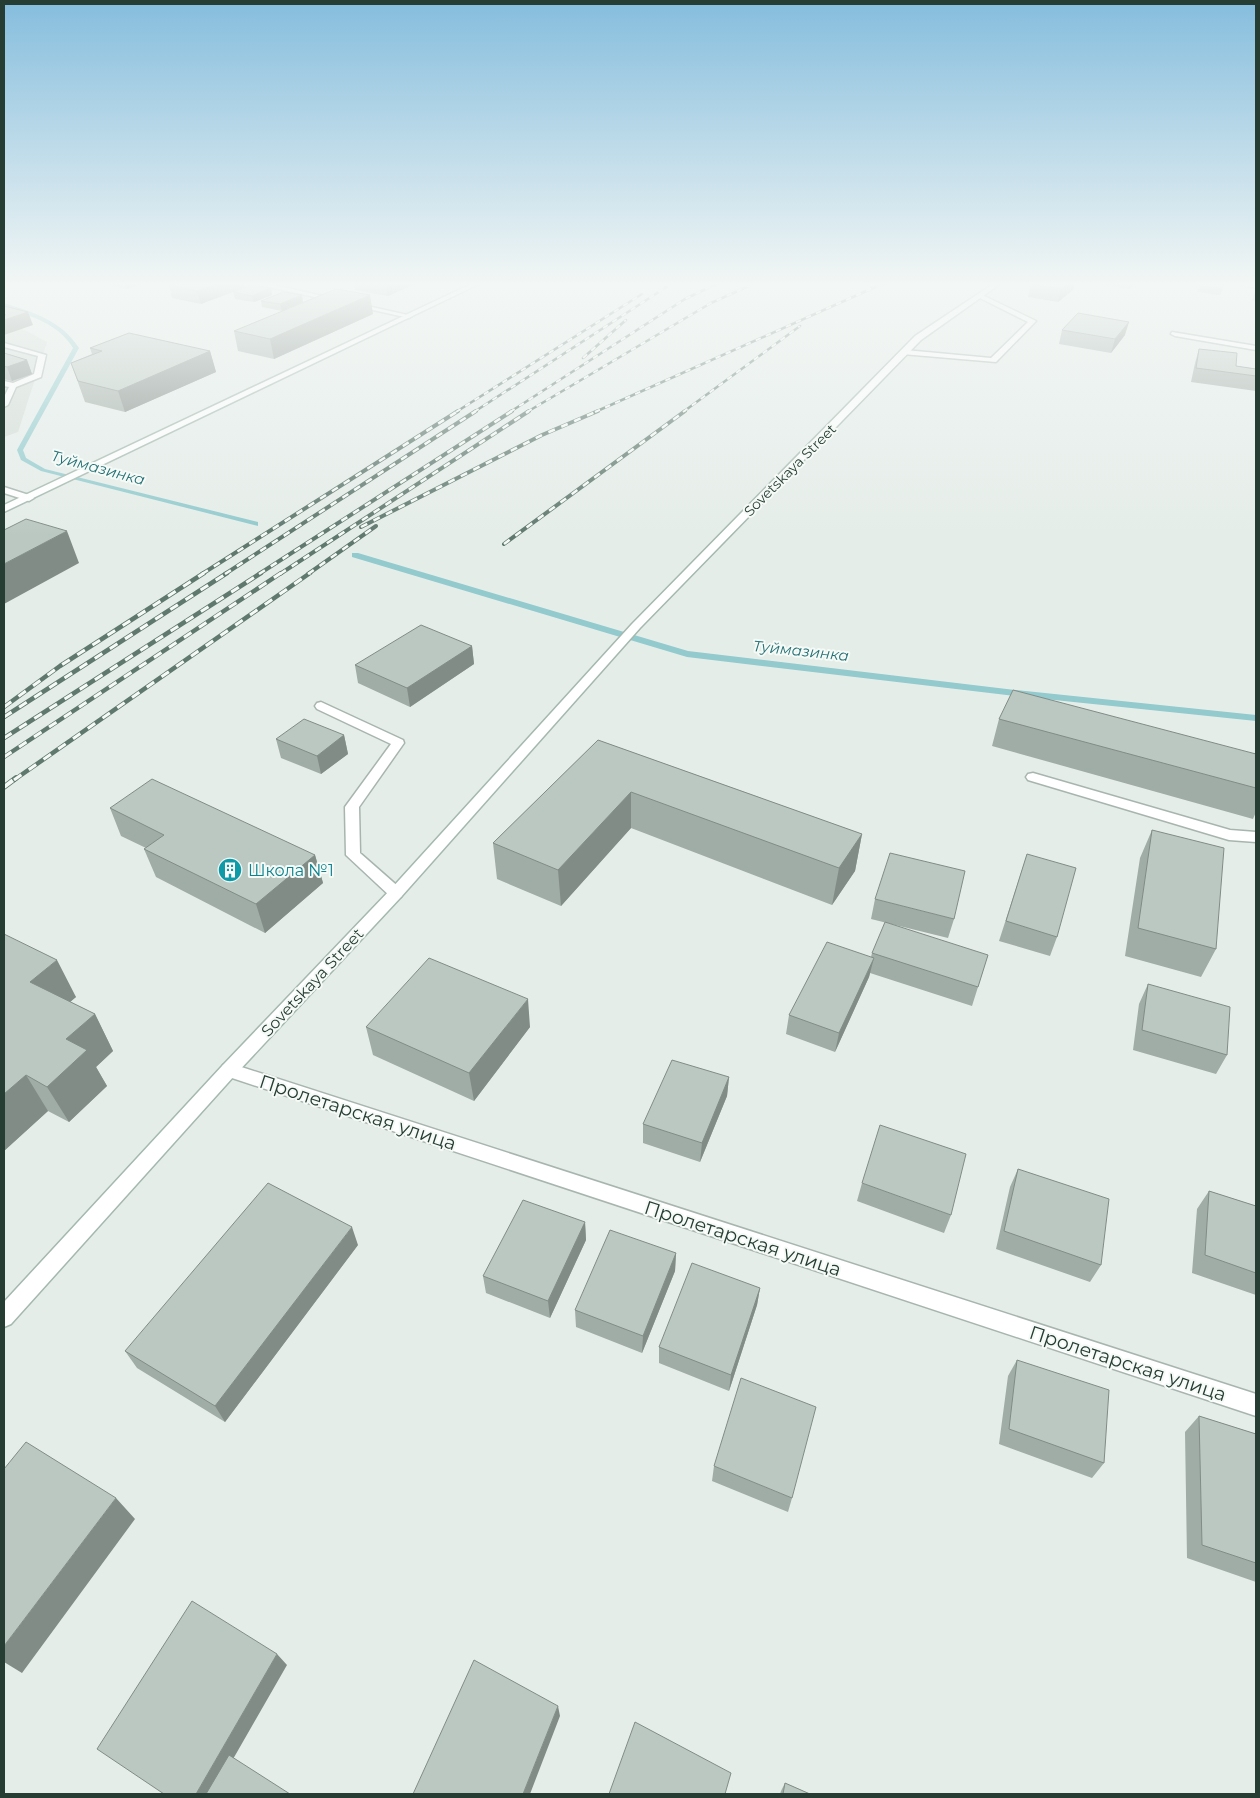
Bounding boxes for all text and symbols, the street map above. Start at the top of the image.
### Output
street label: Sovetskaya Street [740,420,840,520]
water label: Туймазинка [49,446,147,489]
water label: Туймазинка [752,636,850,665]
building icon: Школа №1 [217,857,243,883]
place label: Школа №1 [248,861,334,880]
street label: Sovetskaya Street [257,924,368,1040]
street label: Пролетарская улица [257,1070,459,1155]
street label: Пролетарская улица [642,1196,844,1281]
street label: Пролетарская улица [1027,1321,1229,1406]

